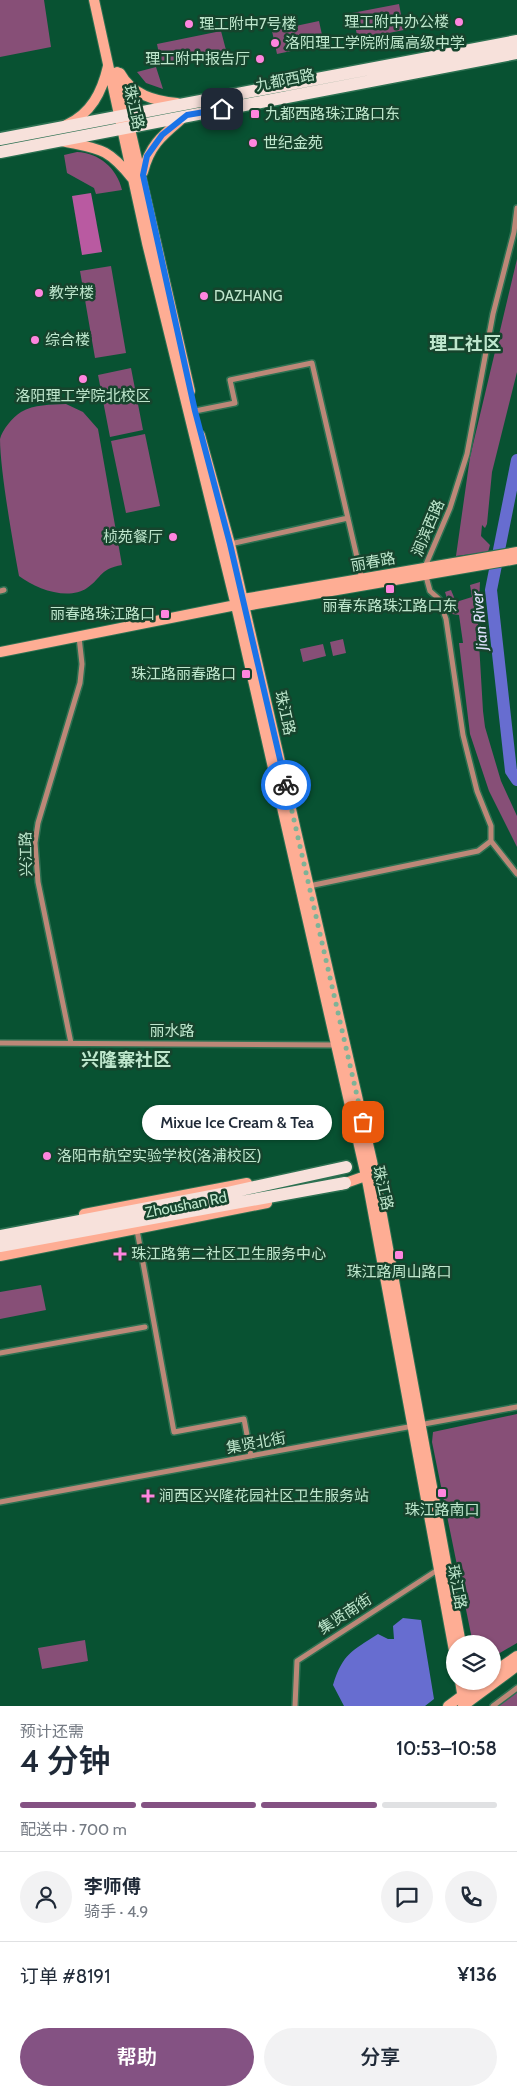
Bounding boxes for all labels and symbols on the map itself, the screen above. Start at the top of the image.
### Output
place label: 理工附中办公楼 [344,13,449,31]
place label: 理工附中7号楼 [199,15,297,33]
marker: 理工附中办公楼 [453,16,465,28]
marker: 理工附中7号楼 [183,18,195,30]
place label: 洛阳理工学院附属高级中学 [285,34,465,52]
marker: 洛阳理工学院附属高级中学 [269,37,281,49]
place label: 理工附中报告厅 [145,50,250,68]
marker: 理工附中报告厅 [254,53,266,65]
street label: 九都西路 [254,65,316,95]
street label: 珠江路 [120,83,148,131]
pin [201,88,243,130]
place label: 九都西路珠江路口东 [265,105,400,123]
marker: 九都西路珠江路口东 [249,108,261,120]
place label: 世纪金苑 [263,134,323,152]
marker: 世纪金苑 [247,137,259,149]
place label: 教学楼 [49,284,94,302]
marker: 教学楼 [33,287,45,299]
place label: DAZHANG [214,287,283,305]
marker: DAZHANG [198,290,210,302]
place label: 综合楼 [45,331,90,349]
district label: 理工社区 [429,333,501,355]
marker: 综合楼 [29,334,41,346]
marker: 洛阳理工学院北校区 [77,373,89,385]
place label: 洛阳理工学院北校区 [15,387,151,405]
street label: 涧滨西路 [408,497,448,559]
place label: 桢苑餐厅 [103,528,163,546]
marker: 桢苑餐厅 [167,531,179,543]
street label: 丽春路 [349,549,397,575]
marker: 丽春东路珠江路口东 [384,583,396,595]
water label: Jian River [467,590,492,653]
place label: 丽春东路珠江路口东 [322,597,458,615]
place label: 丽春路珠江路口 [50,605,155,623]
marker: 丽春路珠江路口 [159,608,171,620]
place label: 珠江路丽春路口 [131,665,236,683]
marker: 珠江路丽春路口 [240,668,252,680]
street label: 珠江路 [271,689,299,737]
courier [261,760,311,810]
street label: 兴江路 [17,831,35,877]
street label: 丽水路 [149,1022,195,1040]
district label: 兴隆寨社区 [81,1049,171,1071]
pin [342,1101,384,1143]
callout: Mixue Ice Cream & Tea [143,1104,333,1140]
place label: 洛阳市航空实验学校(洛浦校区) [57,1147,261,1165]
marker: 洛阳市航空实验学校(洛浦校区) [41,1150,53,1162]
street label: 珠江路 [369,1164,397,1212]
street label: Zhoushan Rd [144,1188,228,1222]
place label: 珠江路第二社区卫生服务中心 [131,1245,326,1263]
marker: 珠江路第二社区卫生服务中心 [113,1247,127,1261]
marker: 珠江路周山路口 [393,1249,405,1261]
place label: 珠江路周山路口 [346,1263,452,1281]
street label: 集贤北街 [225,1429,287,1457]
place label: 涧西区兴隆花园社区卫生服务站 [159,1487,369,1505]
marker: 珠江路南口 [436,1487,448,1499]
marker: 涧西区兴隆花园社区卫生服务站 [141,1489,155,1503]
place label: 珠江路南口 [404,1501,480,1519]
street label: 珠江路 [444,1563,470,1611]
street label: 集贤南街 [315,1590,375,1638]

